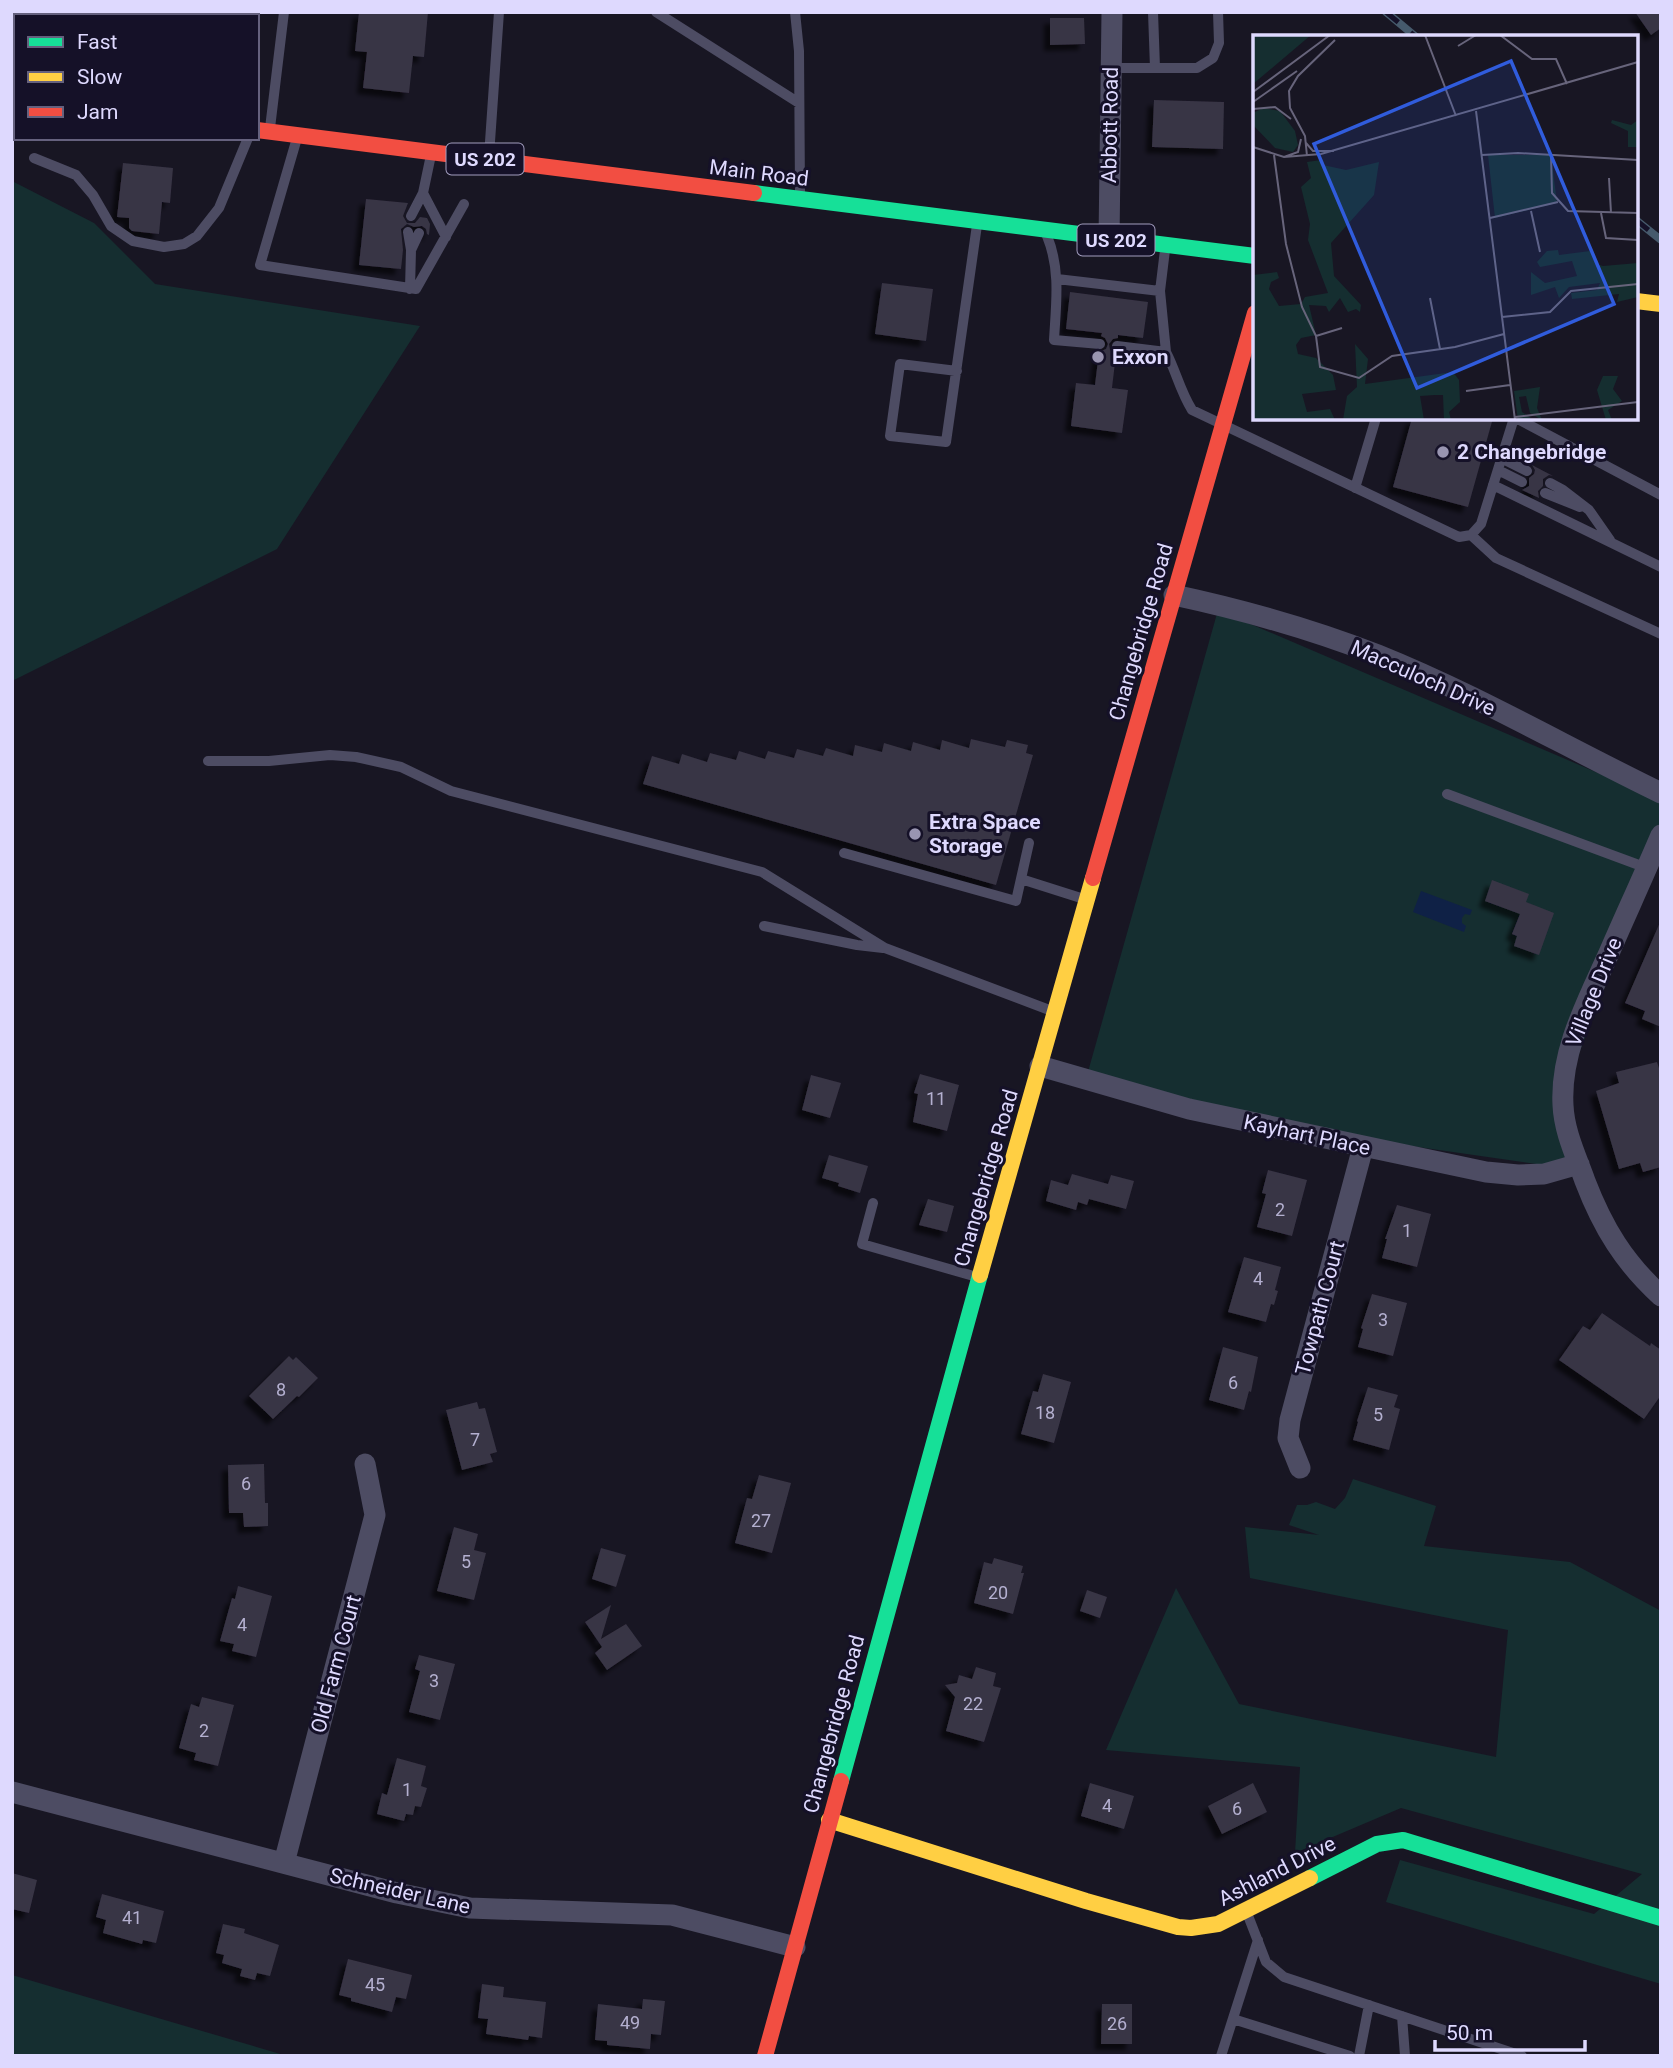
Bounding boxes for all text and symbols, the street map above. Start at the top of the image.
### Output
legend [14,14,259,140]
text: Fast [77,30,118,54]
inset map [1253,35,1638,420]
text: Slow [77,65,123,89]
street label: Abbott Road [1097,67,1123,183]
text: Jam [77,100,118,124]
road number: US 202 [447,144,524,174]
street label: Main Road [708,155,810,191]
road number: US 202 [1078,224,1154,256]
place label: Exxon [1112,345,1168,369]
marker: Exxon [1090,349,1106,365]
place label: 2 Changebridge [1457,440,1606,464]
marker: 2 Changebridge [1435,444,1451,460]
street label: Changebridge Road [1104,541,1178,723]
street label: Macculoch Drive [1347,635,1499,721]
place label: Extra Space Storage [929,810,1041,858]
marker: Extra Space Storage [907,826,923,842]
street label: Village Drive [1561,934,1627,1050]
street label: Changebridge Road [949,1087,1023,1269]
house number: 11 [926,1088,946,1109]
street label: Kayhart Place [1241,1110,1373,1160]
house number: 2 [1275,1199,1285,1220]
house number: 1 [1402,1220,1412,1241]
street label: Towpath Court [1291,1238,1349,1378]
house number: 4 [1253,1268,1263,1289]
house number: 3 [1378,1309,1388,1330]
house number: 6 [1228,1372,1238,1393]
house number: 8 [276,1379,286,1400]
house number: 18 [1035,1402,1055,1423]
house number: 5 [1373,1404,1383,1425]
house number: 7 [470,1429,480,1450]
house number: 6 [241,1473,251,1494]
house number: 27 [751,1510,771,1531]
house number: 5 [461,1551,471,1572]
house number: 20 [988,1582,1008,1603]
street label: Old Farm Court [306,1592,366,1736]
house number: 4 [237,1614,247,1635]
street label: Changebridge Road [799,1632,869,1816]
house number: 3 [429,1670,439,1691]
house number: 22 [963,1693,983,1714]
house number: 2 [199,1720,209,1741]
house number: 1 [402,1779,412,1800]
house number: 4 [1102,1795,1112,1816]
house number: 6 [1232,1798,1242,1819]
street label: Ashland Drive [1214,1831,1340,1911]
street label: Schneider Lane [327,1863,473,1919]
house number: 41 [122,1907,142,1928]
house number: 45 [365,1974,385,1995]
scale bar [1435,2008,1586,2052]
house number: 49 [620,2012,640,2033]
house number: 26 [1107,2013,1127,2034]
text: 50 m [1446,2021,1493,2045]

